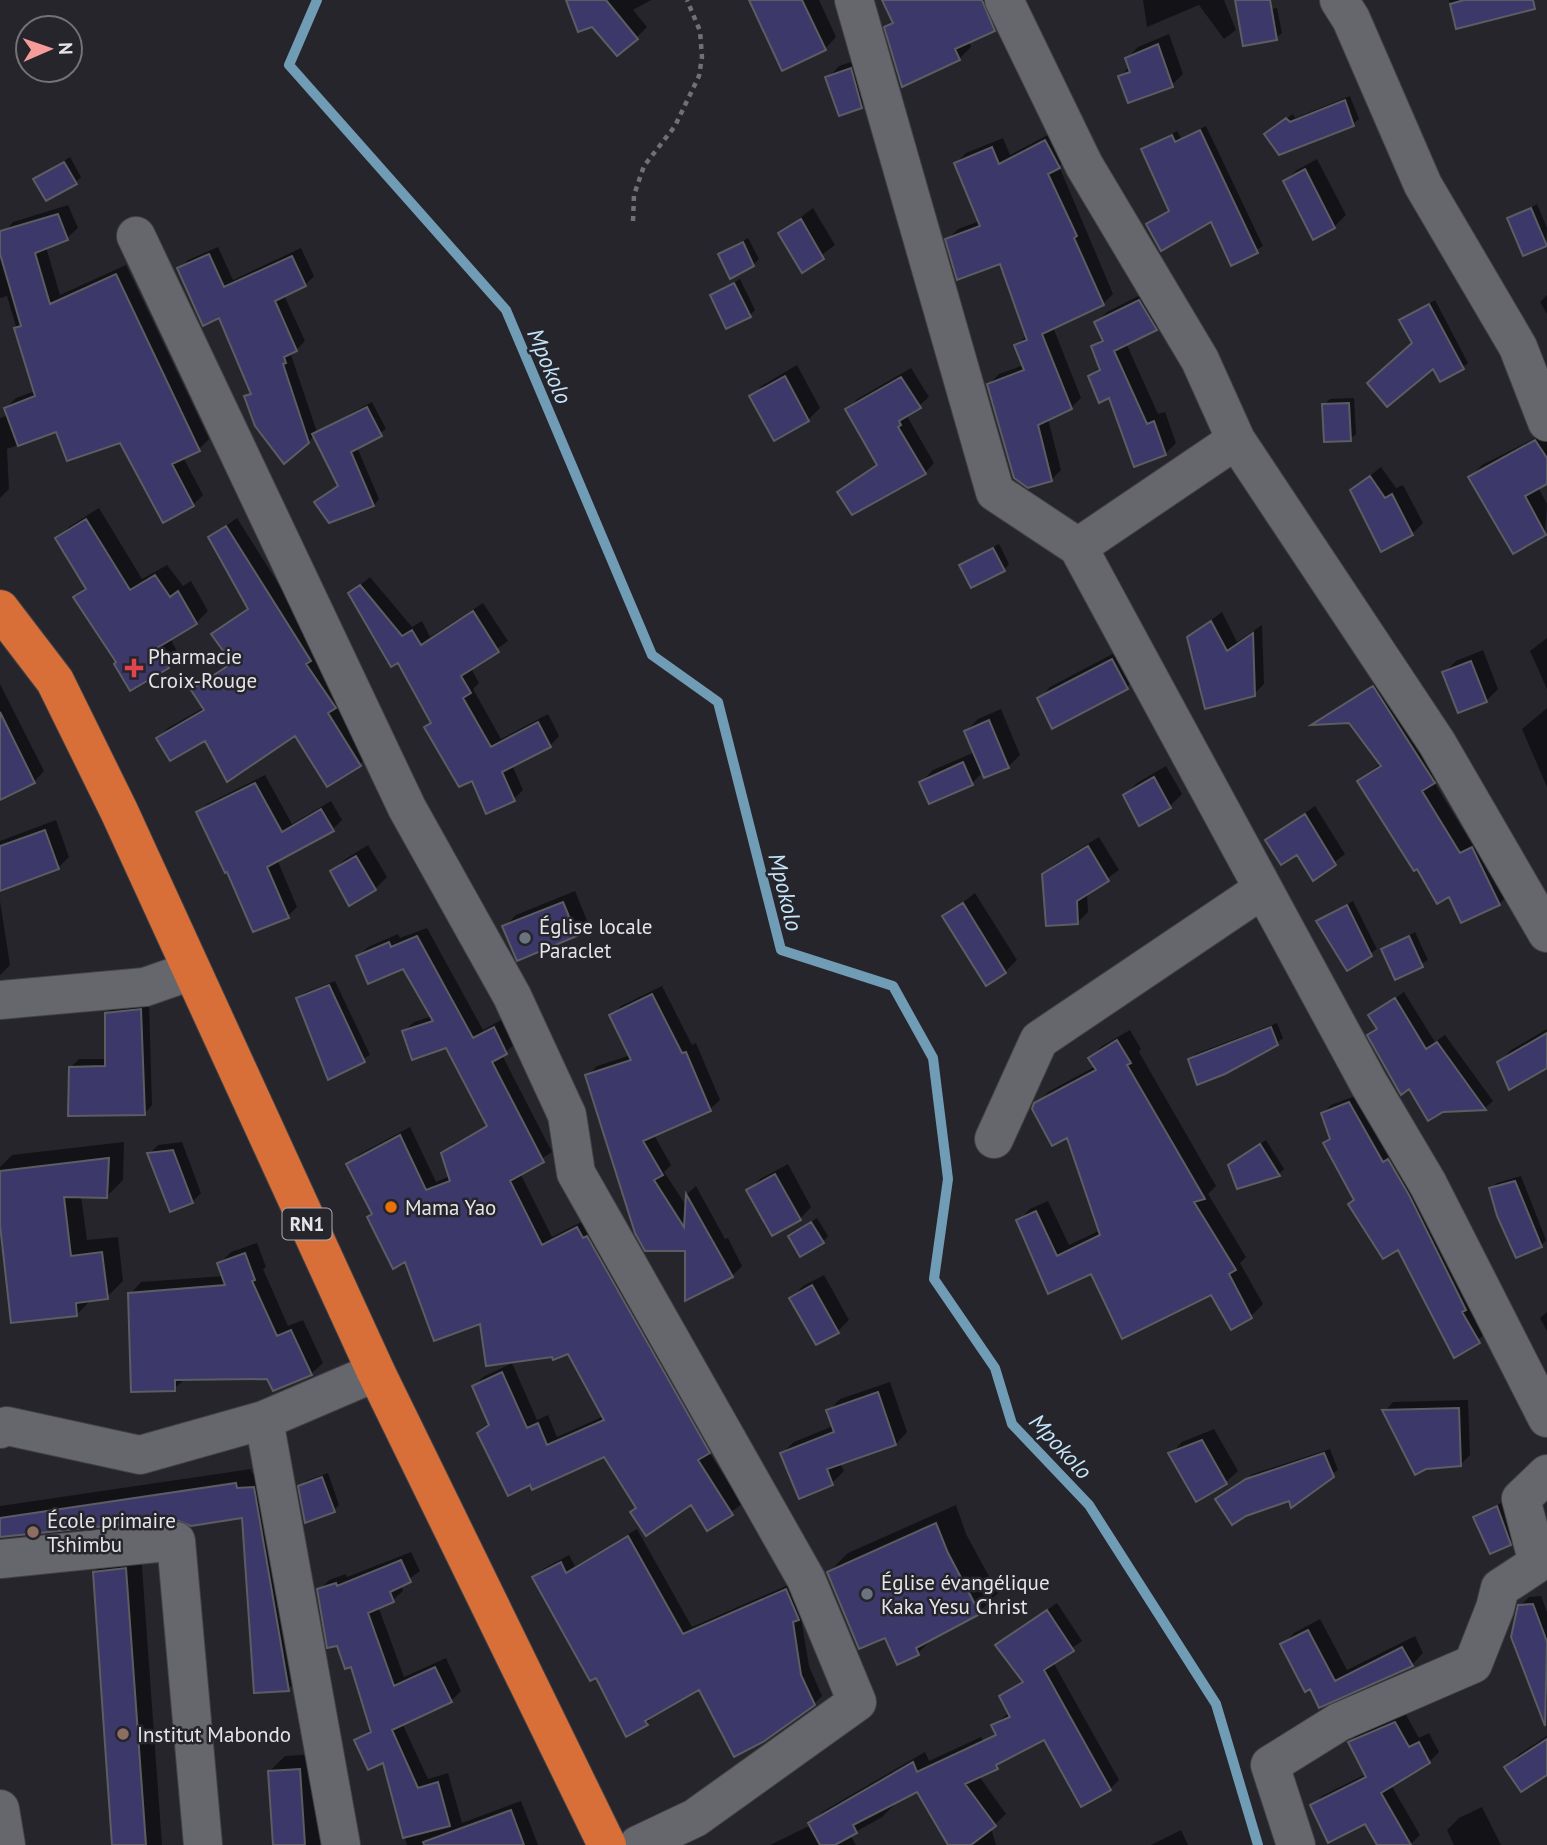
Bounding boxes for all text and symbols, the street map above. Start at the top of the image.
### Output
north arrow [14,14,84,84]
text: N [54,42,78,55]
water label: Mpokolo [521,324,579,408]
place label: Pharmacie Croix-Rouge [148,643,257,694]
marker: Pharmacie Croix-Rouge [126,660,142,676]
water label: Mpokolo [762,850,810,934]
place label: Église locale Paraclet [539,913,652,964]
marker: Église locale Paraclet [517,930,533,946]
place label: Mama Yao [405,1194,496,1221]
marker: Mama Yao [383,1199,399,1215]
road number: RN1 [282,1208,332,1240]
water label: Mpokolo [1023,1407,1099,1485]
place label: École primaire Tshimbu [47,1507,176,1558]
marker: École primaire Tshimbu [25,1524,41,1540]
place label: Église évangélique Kaka Yesu Christ [881,1569,1050,1620]
marker: Église évangélique Kaka Yesu Christ [859,1586,875,1602]
place label: Institut Mabondo [137,1721,291,1748]
marker: Institut Mabondo [115,1726,131,1742]

